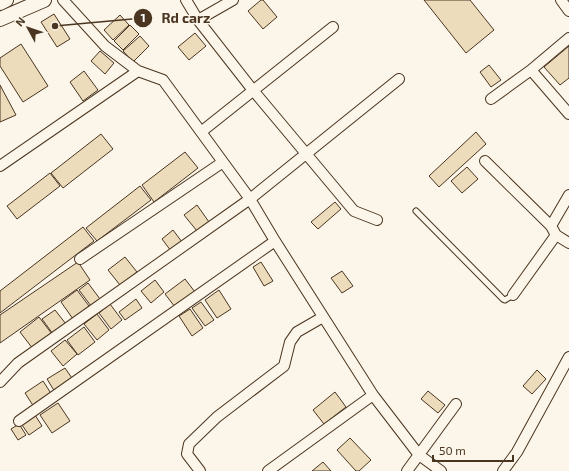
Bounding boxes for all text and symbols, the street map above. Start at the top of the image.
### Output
callout: Rd carz [133,5,218,31]
north arrow [8,8,48,48]
text: Rd carz [162,9,210,26]
text: 1 [140,10,146,24]
text: N [12,14,28,28]
scale bar [433,437,513,463]
text: 50 m [439,443,466,457]

